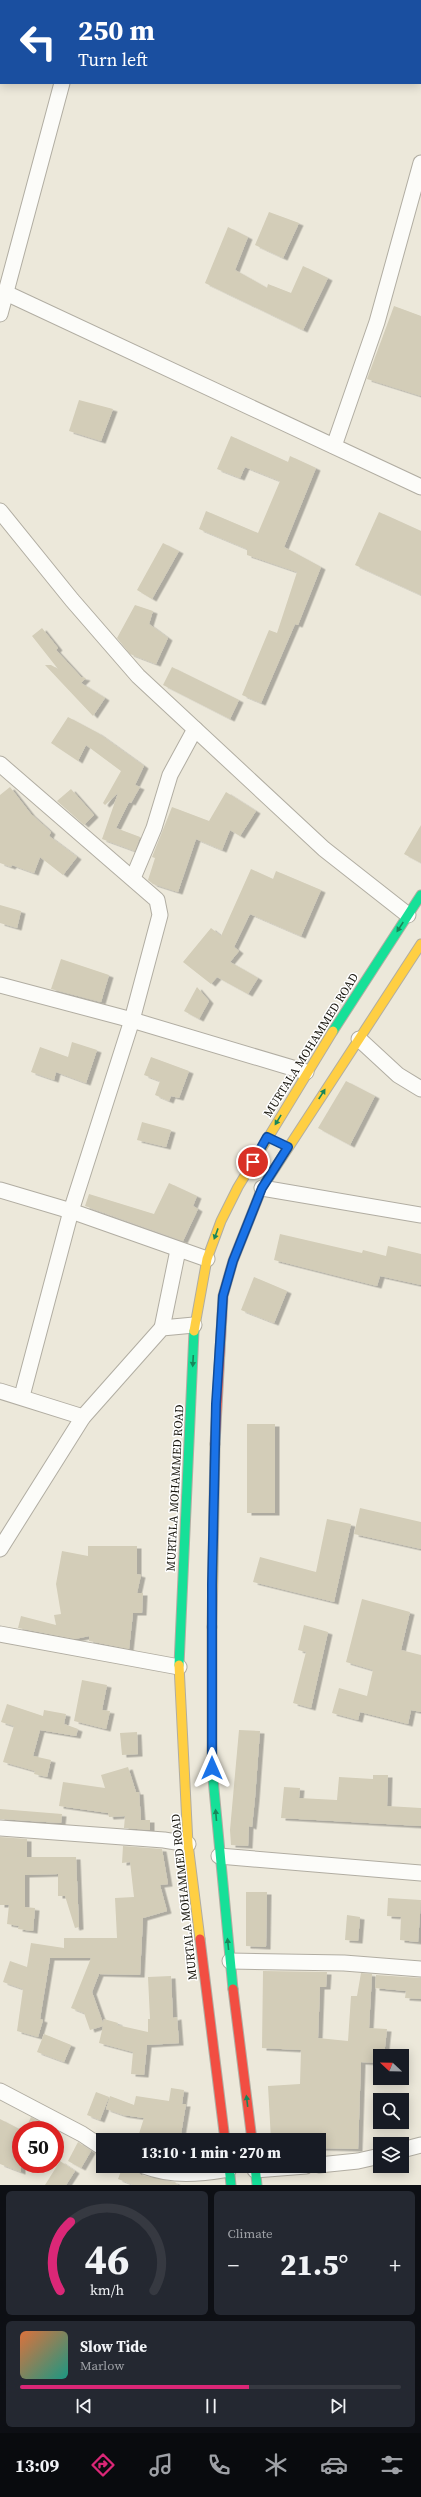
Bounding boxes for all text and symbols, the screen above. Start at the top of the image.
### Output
text: 250 m [78,11,155,49]
icon: left [12,16,64,68]
text: Turn left [78,47,148,72]
one-way arrow [396,922,403,933]
street label: MURTALA MOHAMMED ROAD [260,970,362,1120]
one-way arrow [319,1088,326,1100]
one-way arrow [274,1114,281,1126]
pin [236,1145,270,1179]
icon: arrive [242,1151,264,1173]
one-way arrow [213,1229,219,1241]
one-way arrow [189,1355,196,1367]
street label: MURTALA MOHAMMED ROAD [163,1404,187,1572]
position arrow [191,1747,233,1789]
one-way arrow [212,1809,219,1821]
street label: MURTALA MOHAMMED ROAD [167,1813,201,1981]
one-way arrow [225,1938,231,1950]
north arrow [373,2049,409,2085]
map controls [373,2049,409,2173]
button: search [373,2093,409,2129]
one-way arrow [244,2095,250,2107]
speed limit sign: 50 [12,2121,64,2173]
button: layers [373,2137,409,2173]
text: 13:10 · 1 min · 270 m [141,2142,281,2163]
text: Climate [228,2225,273,2242]
text: 46 [84,2231,129,2288]
text: 21.5° [280,2244,348,2285]
text: − [228,2250,239,2280]
text: + [389,2250,401,2280]
text: km/h [90,2280,124,2300]
text: Slow Tide [80,2336,147,2357]
text: Marlow [80,2357,124,2374]
icon: previous [73,2395,95,2417]
icon: pause [200,2395,222,2417]
icon: next [327,2395,349,2417]
icon: directions [89,2451,117,2479]
icon: music [147,2451,175,2479]
icon: phone [205,2451,233,2479]
icon: climate [262,2451,290,2479]
icon: car [320,2451,348,2479]
icon: filters [378,2451,406,2479]
text: 13:09 [15,2453,59,2478]

